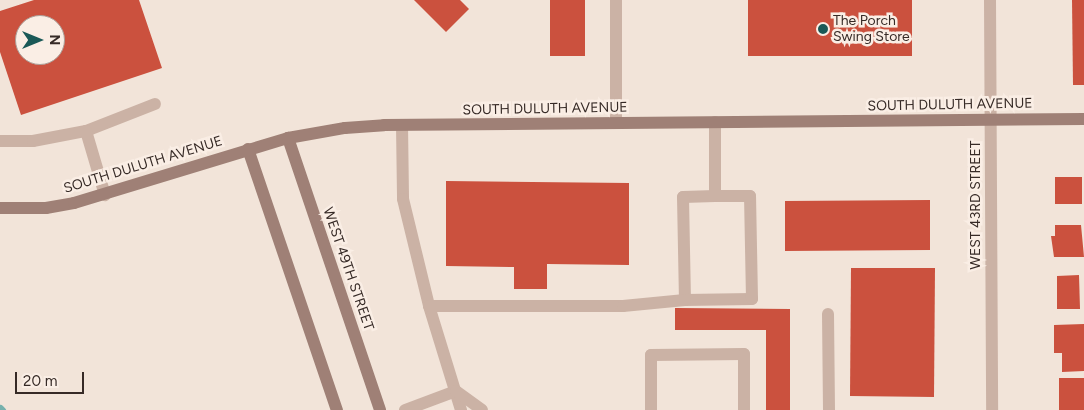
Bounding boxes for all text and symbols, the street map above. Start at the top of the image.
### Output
place label: The Porch Swing Store [833,13,910,46]
north arrow [15,15,65,65]
marker: The Porch Swing Store [817,23,829,35]
text: N [46,35,63,45]
street label: SOUTH DULUTH AVENUE [867,95,1033,115]
street label: SOUTH DULUTH AVENUE [462,99,628,119]
street label: SOUTH DULUTH AVENUE [62,133,224,197]
street label: WEST 43RD STREET [968,140,984,270]
street label: WEST 49TH STREET [319,205,377,333]
scale bar [18,362,86,394]
text: 20 m [23,372,57,390]

